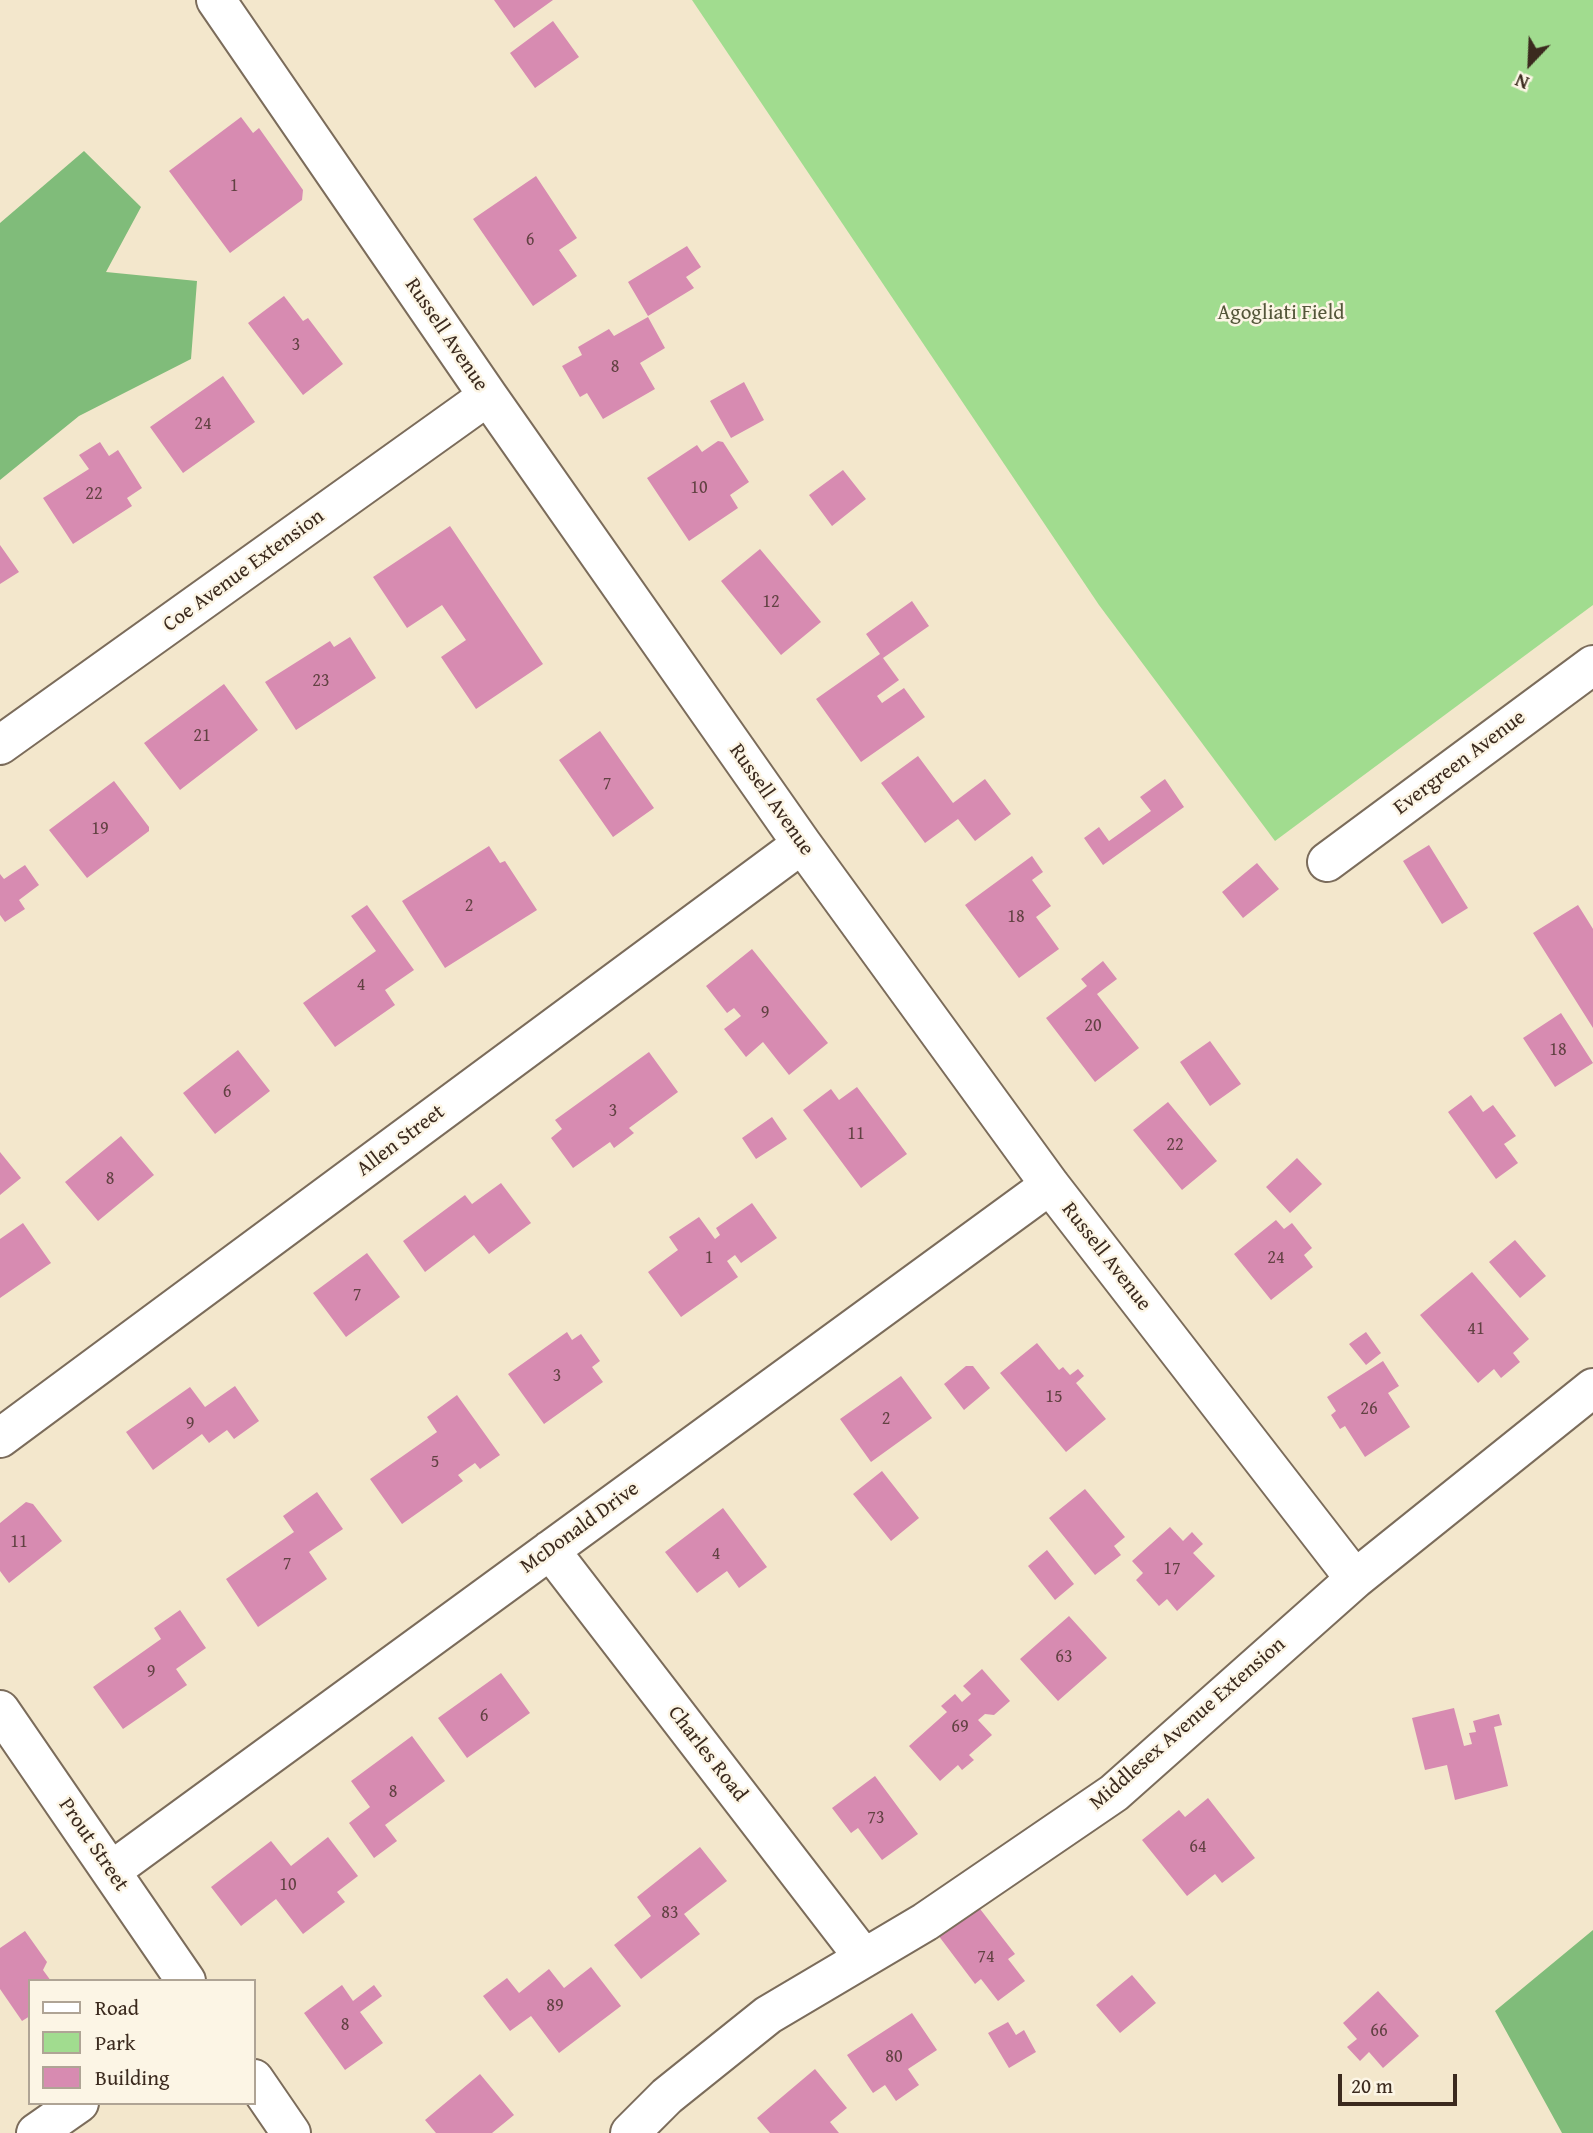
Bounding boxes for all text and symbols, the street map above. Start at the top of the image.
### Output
north arrow [1495,28,1565,98]
text: N [1510,67,1533,98]
house number: 1 [230,175,238,197]
house number: 6 [526,229,534,251]
street label: Russell Avenue [399,274,493,396]
park label: Agogliati Field [1217,301,1345,327]
house number: 3 [292,334,300,356]
house number: 8 [611,356,619,378]
house number: 24 [194,413,212,435]
house number: 10 [690,477,708,499]
house number: 22 [85,483,103,505]
street label: Coe Avenue Extension [159,504,329,638]
house number: 12 [762,591,780,613]
house number: 23 [312,670,330,692]
street label: Evergreen Avenue [1389,705,1531,821]
house number: 21 [193,725,211,747]
street label: Russell Avenue [723,739,819,861]
house number: 7 [603,773,611,795]
house number: 19 [91,818,109,840]
house number: 2 [465,895,473,917]
house number: 18 [1007,906,1025,928]
house number: 4 [357,974,365,996]
house number: 9 [761,1002,769,1024]
house number: 20 [1084,1015,1102,1037]
house number: 18 [1549,1039,1567,1061]
house number: 6 [223,1081,231,1103]
street label: Allen Street [352,1100,450,1182]
house number: 3 [609,1100,617,1122]
house number: 11 [847,1123,865,1145]
house number: 22 [1166,1134,1184,1156]
house number: 8 [106,1168,114,1190]
street label: Russell Avenue [1056,1198,1156,1316]
house number: 1 [705,1247,713,1269]
house number: 24 [1267,1247,1285,1269]
house number: 7 [353,1284,361,1306]
house number: 41 [1467,1318,1485,1340]
house number: 3 [553,1365,561,1387]
house number: 15 [1045,1386,1063,1408]
house number: 26 [1360,1398,1378,1420]
house number: 2 [882,1408,890,1430]
house number: 9 [186,1413,194,1435]
house number: 5 [431,1451,439,1473]
street label: McDonald Drive [516,1476,644,1580]
house number: 11 [10,1531,28,1553]
house number: 4 [712,1543,720,1565]
house number: 7 [283,1553,291,1575]
house number: 17 [1163,1558,1181,1580]
street label: Middlesex Avenue Extension [1085,1632,1291,1816]
house number: 63 [1055,1646,1073,1668]
house number: 9 [147,1661,155,1683]
street label: Charles Road [662,1701,752,1807]
house number: 6 [480,1705,488,1727]
house number: 69 [951,1716,969,1738]
house number: 8 [389,1781,397,1803]
street label: Prout Street [53,1794,133,1896]
house number: 73 [867,1807,885,1829]
house number: 64 [1189,1836,1207,1858]
house number: 10 [279,1874,297,1896]
house number: 83 [661,1902,679,1924]
house number: 74 [977,1946,995,1968]
legend [28,1979,256,2105]
text: Road [95,1992,139,2023]
house number: 89 [546,1995,564,2017]
house number: 8 [341,2014,349,2036]
house number: 66 [1370,2020,1388,2042]
text: Park [95,2027,136,2058]
house number: 80 [885,2046,903,2068]
scale bar [1341,2060,1460,2104]
text: Building [95,2062,169,2093]
text: 20 m [1351,2070,1393,2101]

